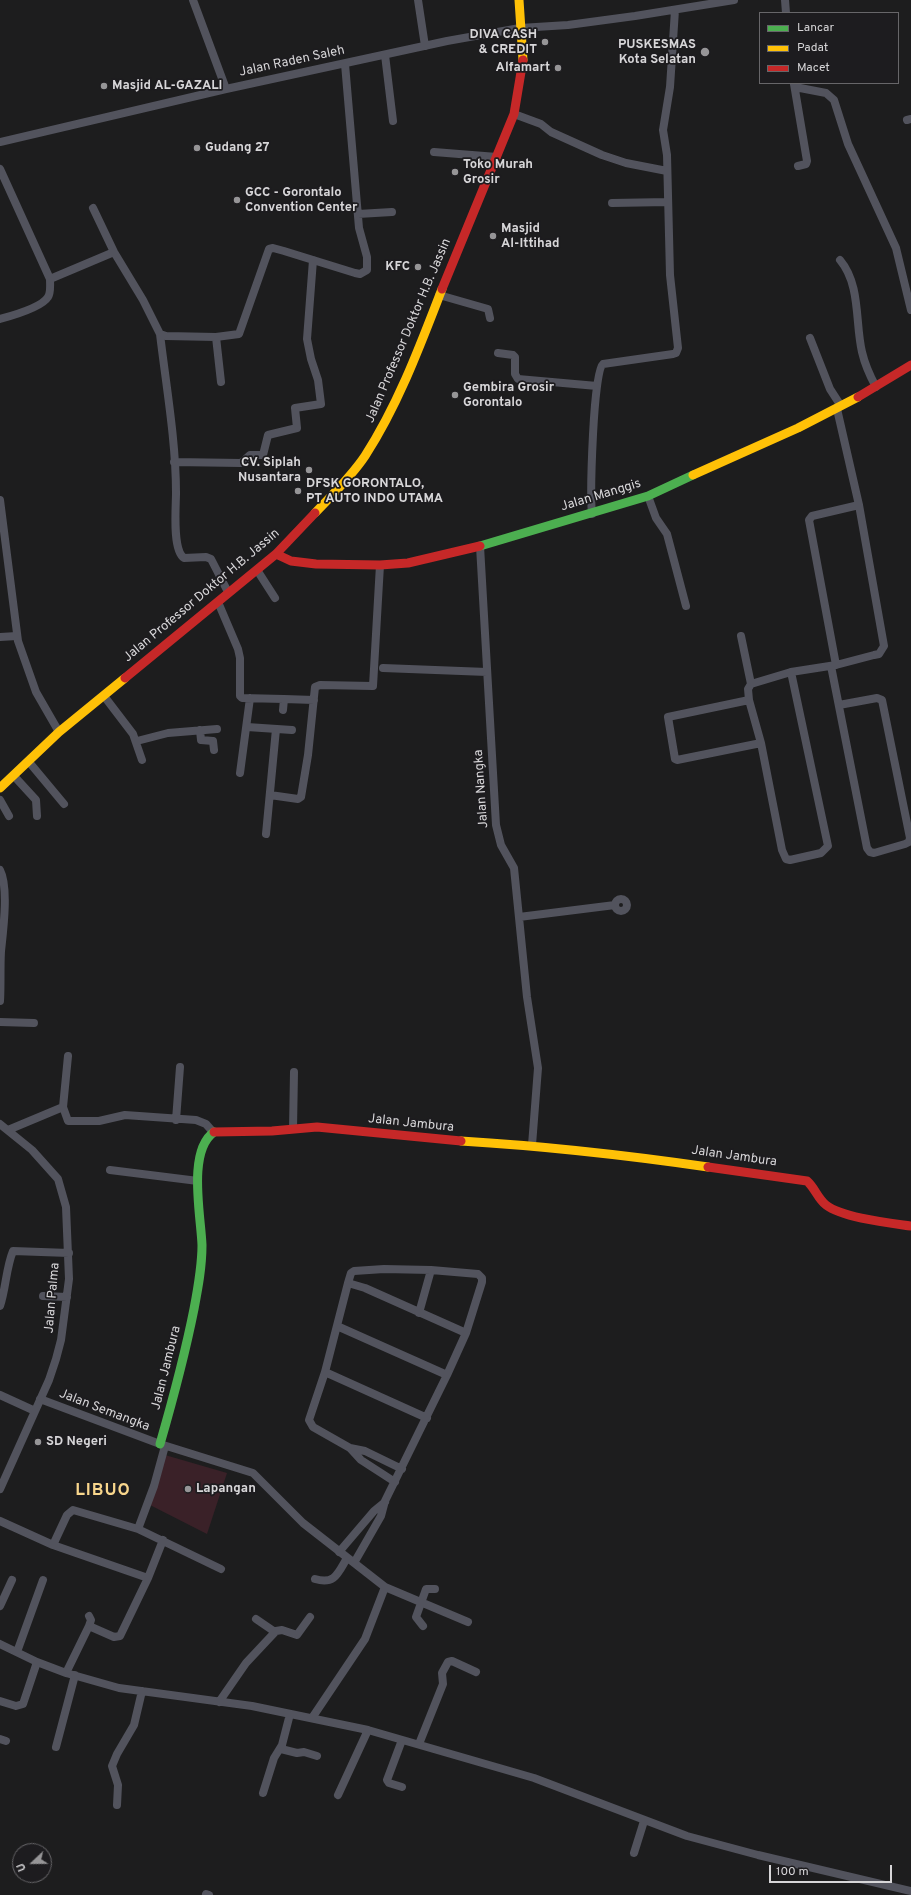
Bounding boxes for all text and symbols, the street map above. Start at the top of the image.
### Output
legend [759,12,899,84]
text: Lancar [797,20,834,36]
place label: DIVA CASH & CREDIT [470,27,537,58]
marker: DIVA CASH & CREDIT [540,37,550,47]
place label: PUSKESMAS Kota Selatan [618,37,696,68]
text: Padat [797,40,828,56]
street label: Jalan Raden Saleh [238,43,346,81]
marker: PUSKESMAS Kota Selatan [699,46,711,58]
place label: Alfamart [496,60,550,76]
text: Macet [797,60,830,76]
marker: Alfamart [553,63,563,73]
place label: Masjid AL-GAZALI [112,78,222,94]
marker: Masjid AL-GAZALI [99,81,109,91]
place label: Gudang 27 [205,140,270,156]
marker: Gudang 27 [192,143,202,153]
place label: Toko Murah Grosir [463,157,533,188]
marker: Toko Murah Grosir [450,167,460,177]
place label: GCC - Gorontalo Convention Center [245,185,357,216]
marker: GCC - Gorontalo Convention Center [232,195,242,205]
place label: Masjid Al-Ittihad [501,221,559,252]
marker: Masjid Al-Ittihad [488,231,498,241]
street label: Jalan Professor Doktor H.B. Jassin [363,236,455,426]
place label: KFC [385,259,410,275]
marker: KFC [413,262,423,272]
place label: Gembira Grosir Gorontalo [463,380,554,411]
marker: Gembira Grosir Gorontalo [450,390,460,400]
place label: CV. Siplah Nusantara [238,455,301,486]
marker: CV. Siplah Nusantara [304,465,314,475]
place label: DFSK GORONTALO, PT AUTO INDO UTAMA [306,476,443,507]
street label: Jalan Manggis [559,476,643,516]
marker: DFSK GORONTALO, PT AUTO INDO UTAMA [293,486,303,496]
street label: Jalan Professor Doktor H.B. Jassin [121,526,283,666]
street label: Jalan Nangka [471,749,493,829]
street label: Jalan Jambura [367,1112,455,1136]
street label: Jalan Jambura [690,1143,778,1171]
street label: Jalan Palma [42,1262,64,1334]
street label: Jalan Jambura [149,1324,185,1412]
street label: Jalan Semangka [57,1387,151,1435]
place label: SD Negeri [46,1434,107,1450]
marker: SD Negeri [33,1437,43,1447]
place label: Lapangan [196,1481,256,1497]
district label: LIBUO [75,1482,131,1502]
marker: Lapangan [183,1484,193,1494]
north arrow [12,1843,52,1883]
scale bar [771,1857,894,1883]
text: U [14,1861,30,1873]
text: 100 m [776,1864,809,1880]

